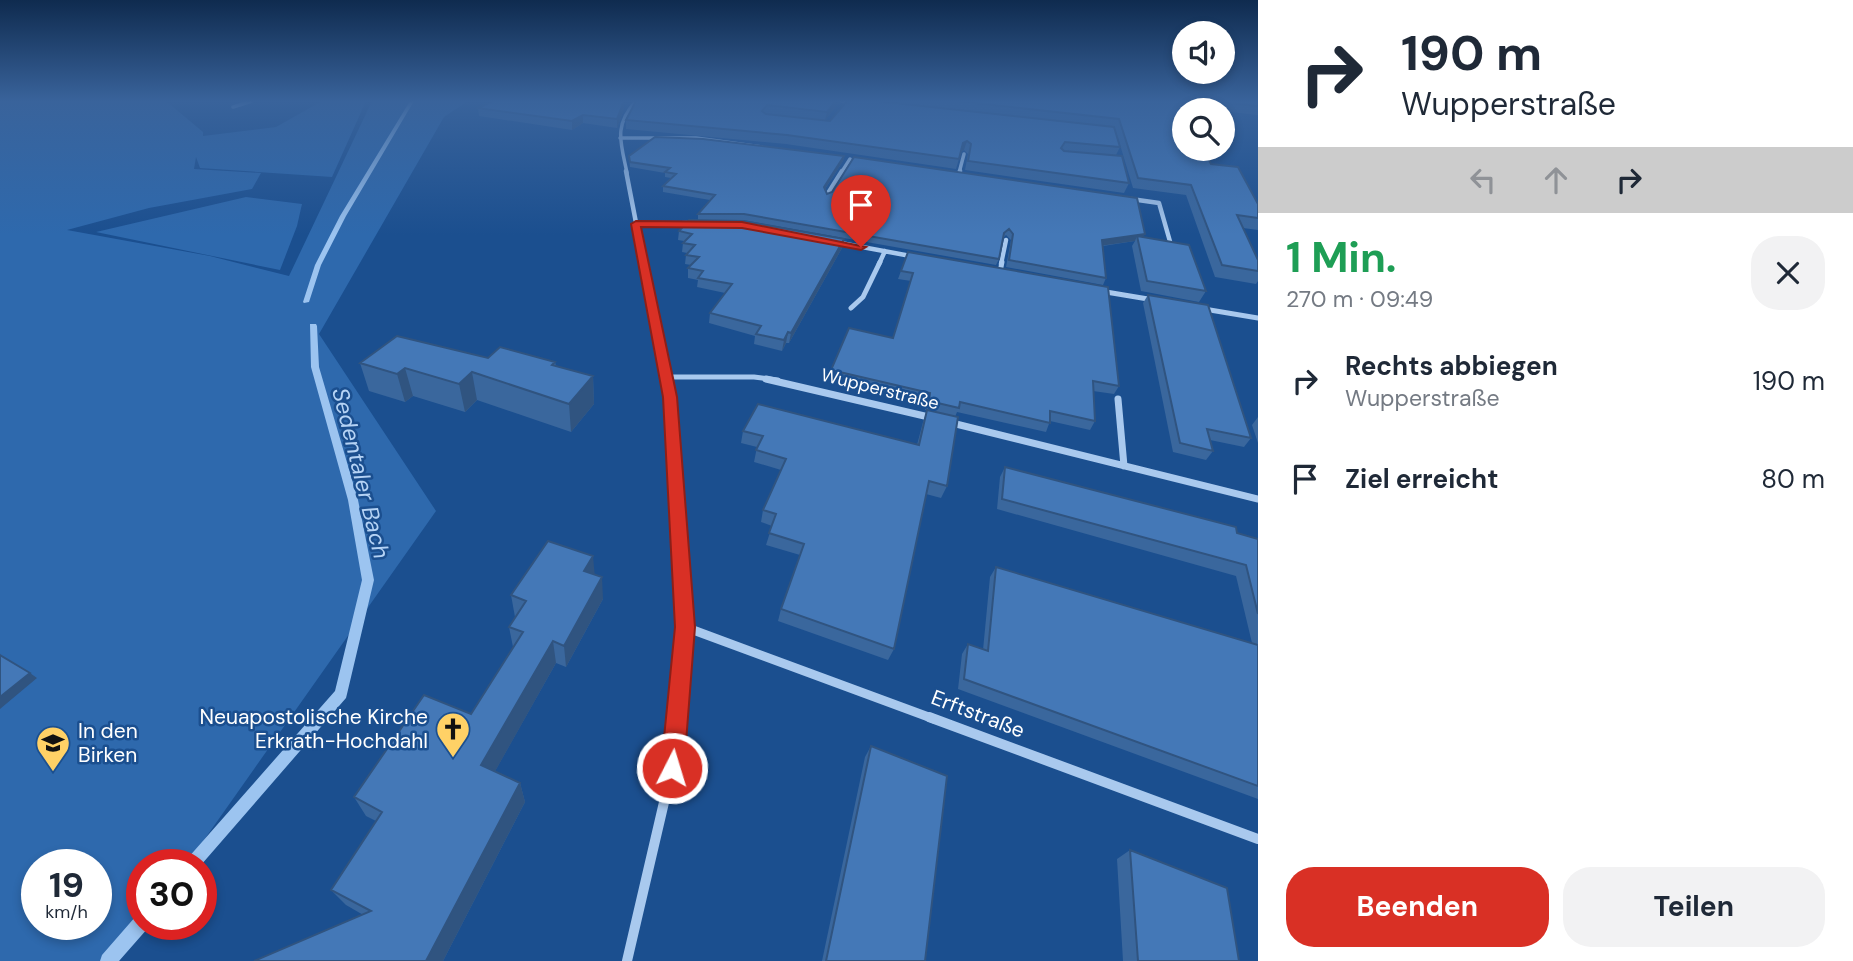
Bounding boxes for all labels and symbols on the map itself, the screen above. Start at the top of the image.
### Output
pin [831,175,891,247]
street label: Wupperstraße [818,363,942,415]
water label: Sedentaler Bach [325,384,397,562]
street label: Erftstraße [927,683,1029,745]
place label: Neuapostolische Kirche Erkrath-Hochdahl [199,703,428,755]
church icon: Neuapostolische Kirche Erkrath-Hochdahl [434,710,472,759]
place label: In den Birken [78,717,138,769]
school or university icon: In den Birken [34,724,72,773]
position arrow [635,731,709,805]
speed limit sign: 30 [126,849,217,940]

